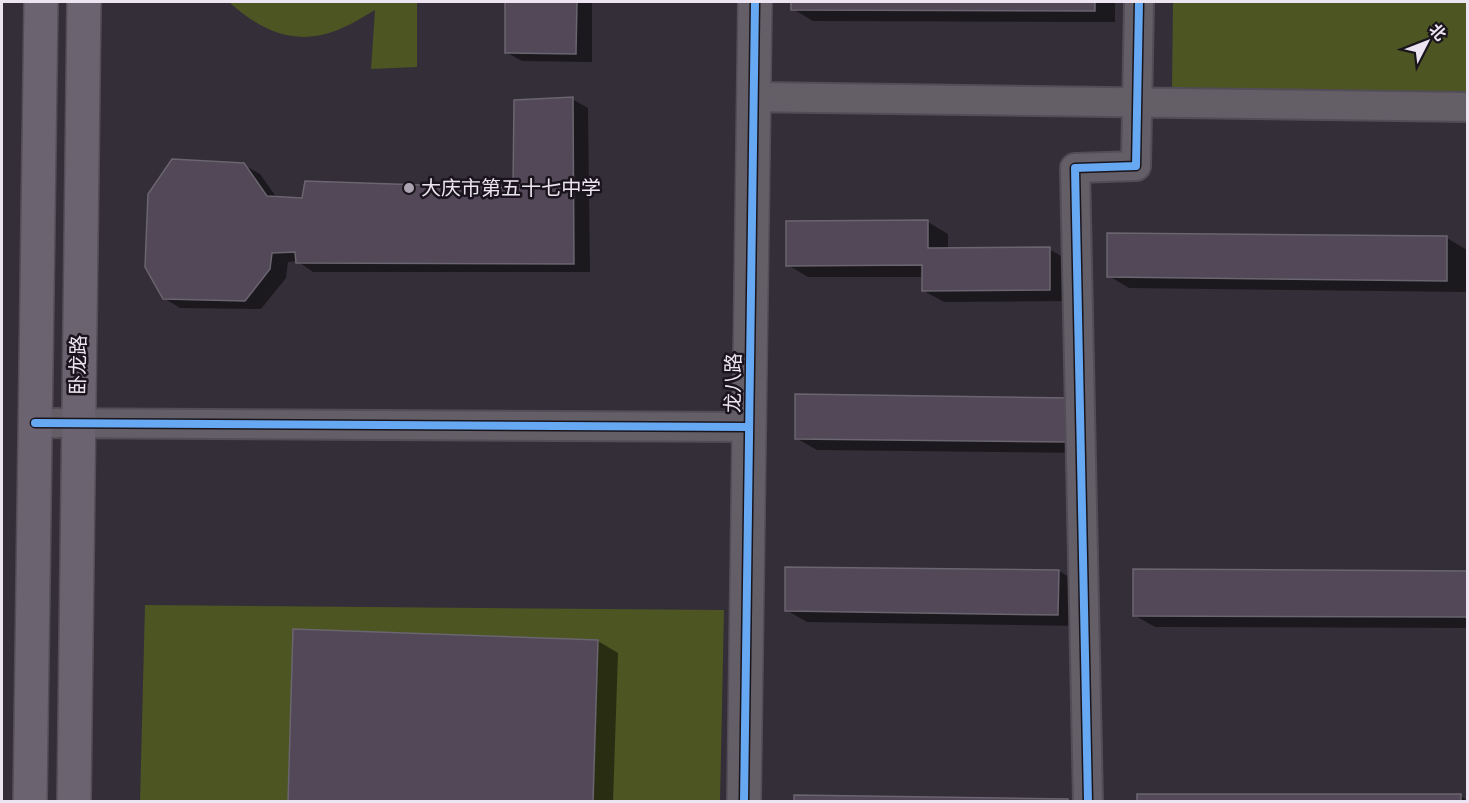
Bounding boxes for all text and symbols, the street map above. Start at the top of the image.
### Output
north arrow [1397,12,1457,72]
text: 北 [1425,20,1450,45]
place label: 大庆市第五十七中学 [421,177,601,201]
marker: 大庆市第五十七中学 [402,181,416,195]
street label: 卧龙路 [66,335,92,395]
street label: 龙八路 [721,353,747,413]

